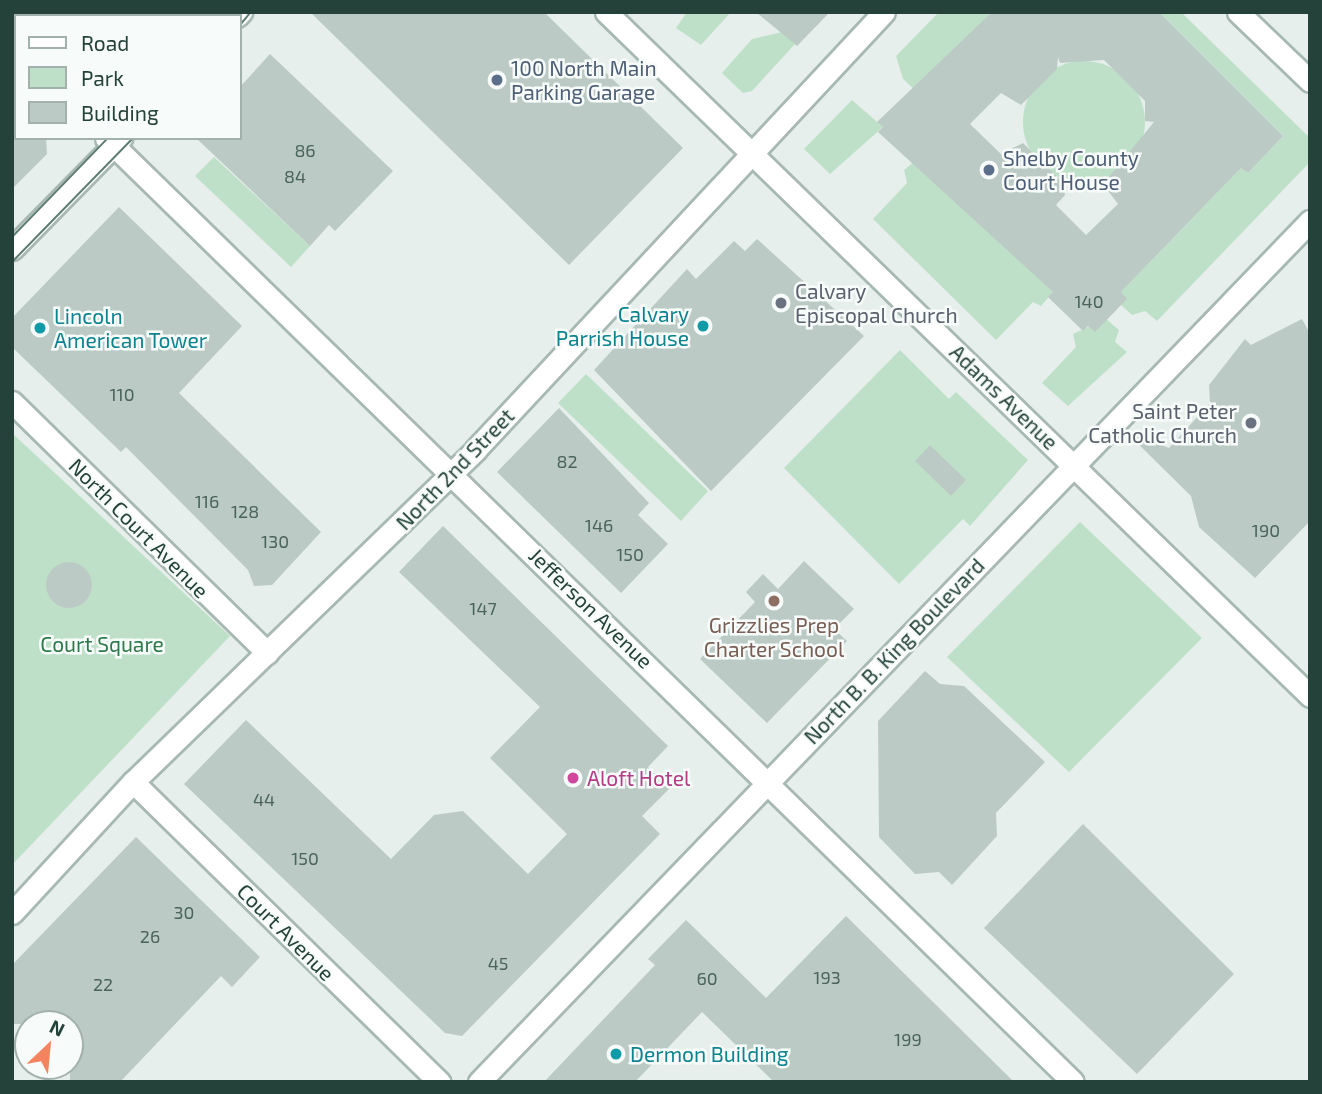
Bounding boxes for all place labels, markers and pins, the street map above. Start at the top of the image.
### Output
place label: 100 North Main Parking Garage [511,55,657,105]
marker: 100 North Main Parking Garage [489,72,505,88]
place label: Shelby County Court House [1003,145,1139,195]
marker: Shelby County Court House [981,162,997,178]
place label: Calvary Episcopal Church [795,278,958,328]
marker: Calvary Episcopal Church [773,295,789,311]
place label: Calvary Parrish House [556,301,689,351]
place label: Lincoln American Tower [54,303,208,353]
marker: Calvary Parrish House [695,318,711,334]
marker: Lincoln American Tower [32,320,48,336]
place label: Saint Peter Catholic Church [1088,398,1237,448]
marker: Saint Peter Catholic Church [1243,415,1259,431]
marker: Grizzlies Prep Charter School [766,593,782,609]
place label: Grizzlies Prep Charter School [704,612,844,662]
place label: Aloft Hotel [587,765,690,791]
marker: Aloft Hotel [565,770,581,786]
place label: Dermon Building [630,1041,788,1067]
marker: Dermon Building [608,1046,624,1062]

